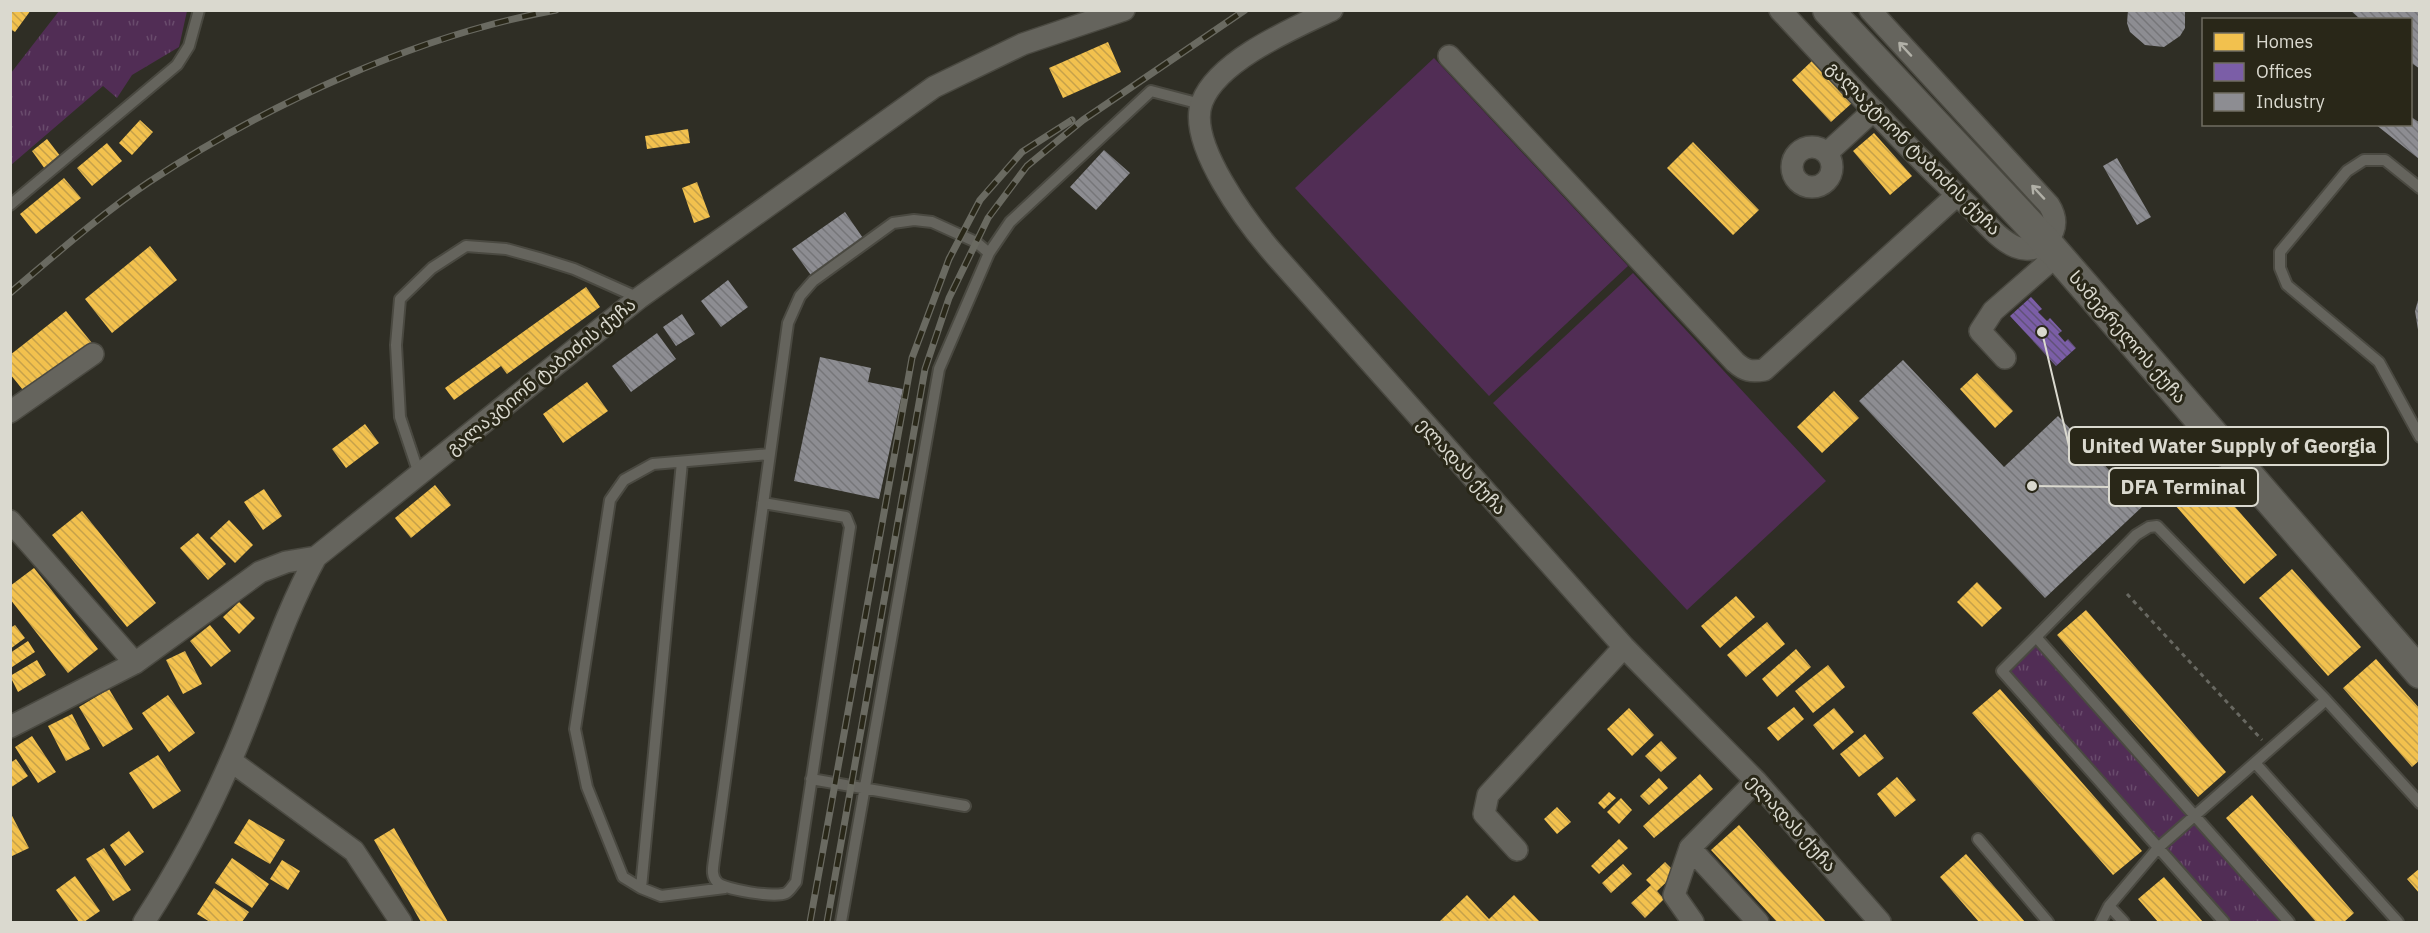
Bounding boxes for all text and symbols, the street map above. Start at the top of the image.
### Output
legend [2202,18,2412,126]
text: Homes [2256,30,2313,53]
one-way arrow [1899,42,1913,57]
street label: გალაკტიონ ტაბიძის ქუჩა [1822,56,2006,240]
text: Offices [2256,60,2312,83]
text: Industry [2256,90,2325,113]
one-way arrow [2031,185,2045,200]
street label: სამეგრელოს ქუჩა [2064,266,2192,408]
street label: გალაკტიონ ტაბიძის ქუჩა [442,292,640,460]
street label: ელადას ქუჩა [1412,413,1512,519]
callout: United Water Supply of Georgia [2069,427,2388,465]
text: United Water Supply of Georgia [2082,432,2376,459]
callout: DFA Terminal [2109,468,2258,506]
text: DFA Terminal [2121,473,2245,500]
street label: ელადას ქუჩა [1742,770,1842,876]

